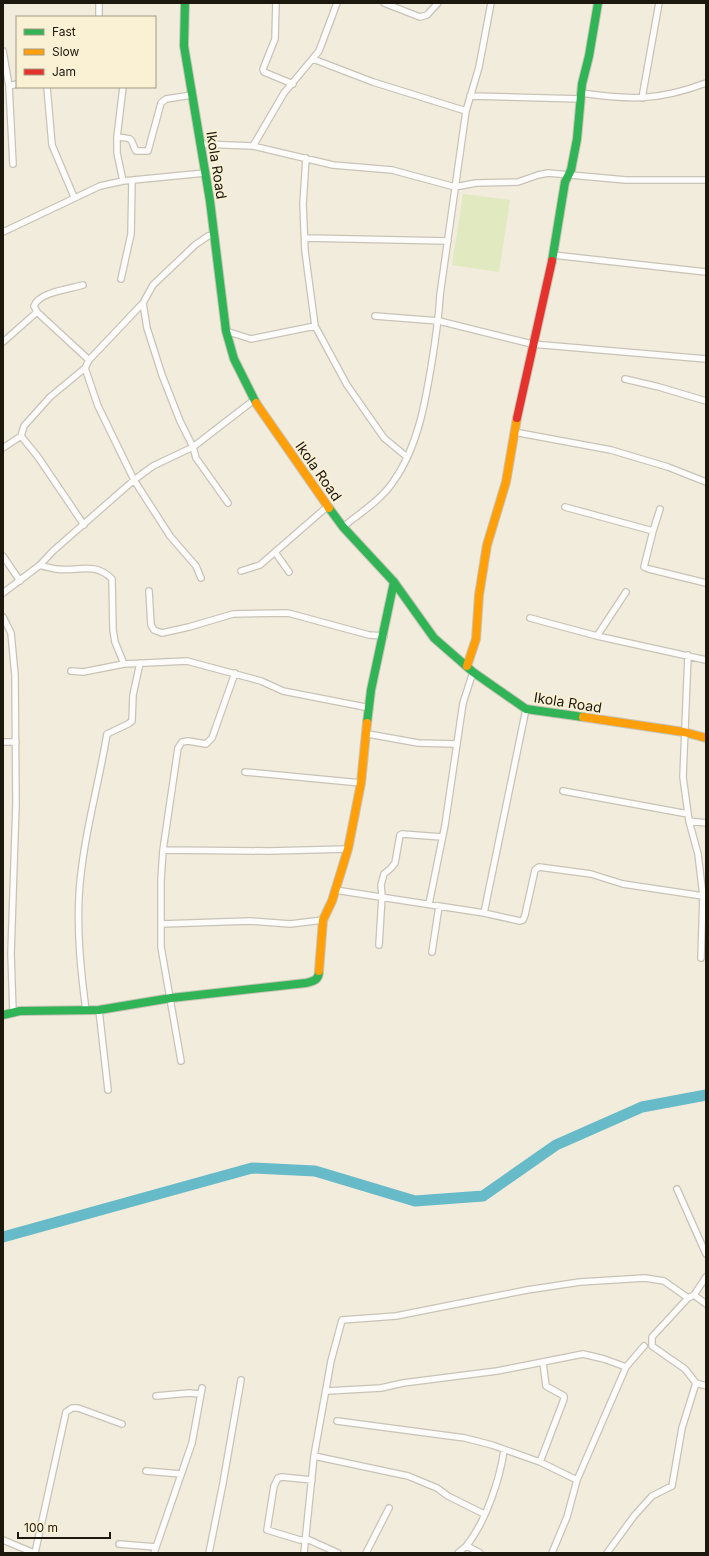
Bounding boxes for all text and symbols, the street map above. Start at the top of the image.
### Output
legend [16,16,156,88]
text: Fast [52,24,76,39]
text: Slow [52,44,80,59]
text: Jam [52,64,76,79]
street label: Ikola Road [203,130,231,200]
street label: Ikola Road [292,438,346,504]
street label: Ikola Road [533,688,603,716]
scale bar [18,1514,110,1540]
text: 100 m [24,1520,58,1535]

